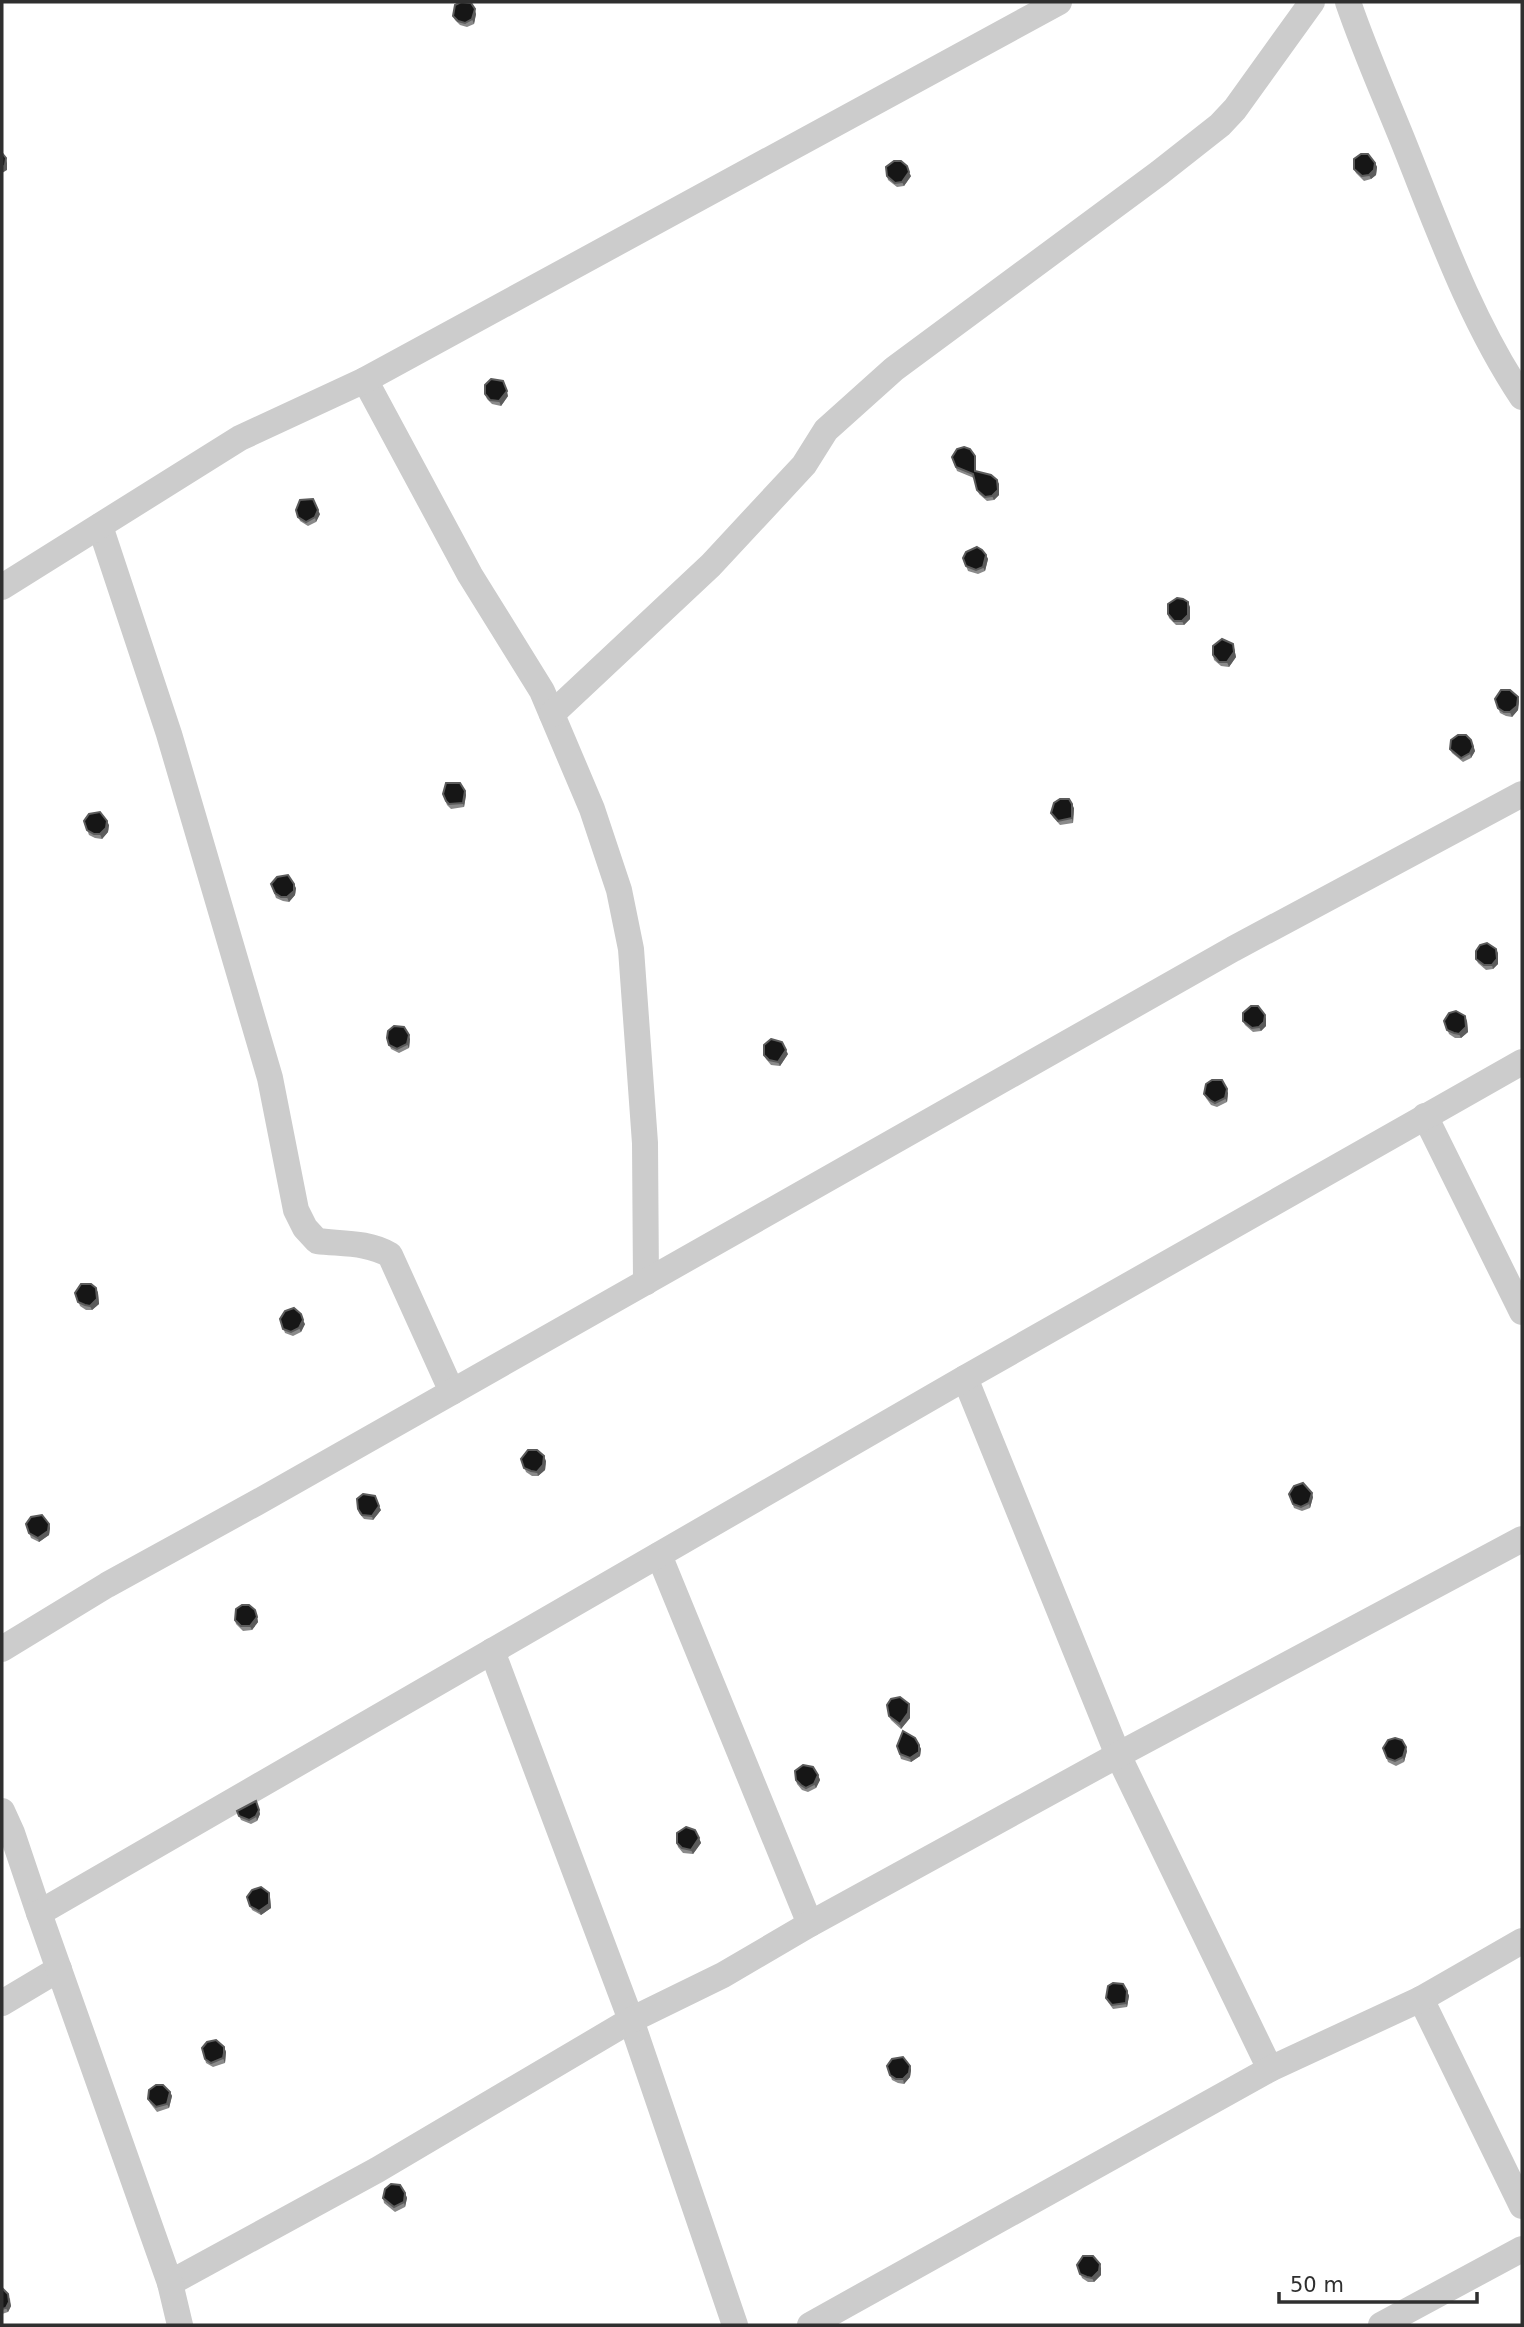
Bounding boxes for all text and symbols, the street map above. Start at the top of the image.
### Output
scale bar [1279,2260,1477,2304]
text: 50 m [1290,2273,1344,2297]

